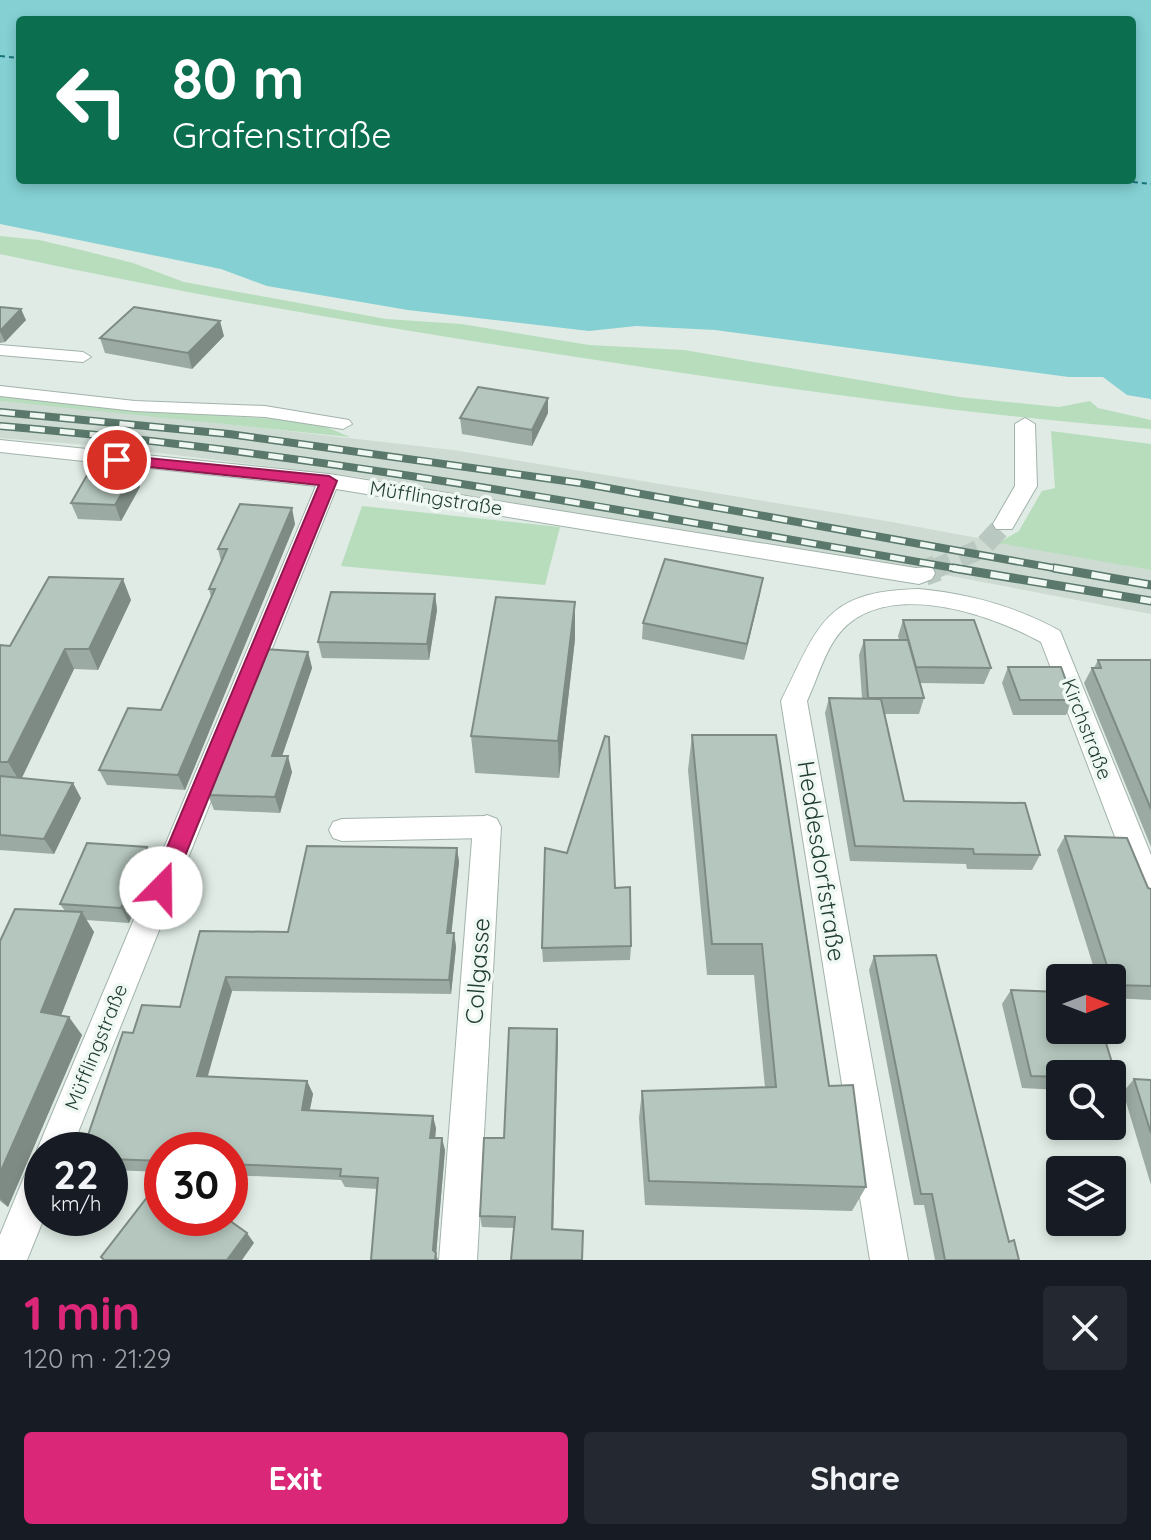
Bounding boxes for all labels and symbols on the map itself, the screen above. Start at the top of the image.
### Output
pin [83,426,151,494]
street label: Müfflingstraße [368,475,504,520]
street label: Kirchstraße [1057,675,1118,783]
street label: Heddesdorfstraße [791,758,853,963]
position arrow [119,846,203,930]
street label: Collgasse [458,917,496,1025]
north arrow [1046,964,1126,1044]
street label: Müfflingstraße [59,980,132,1114]
speed limit sign: 30 [144,1132,248,1236]

